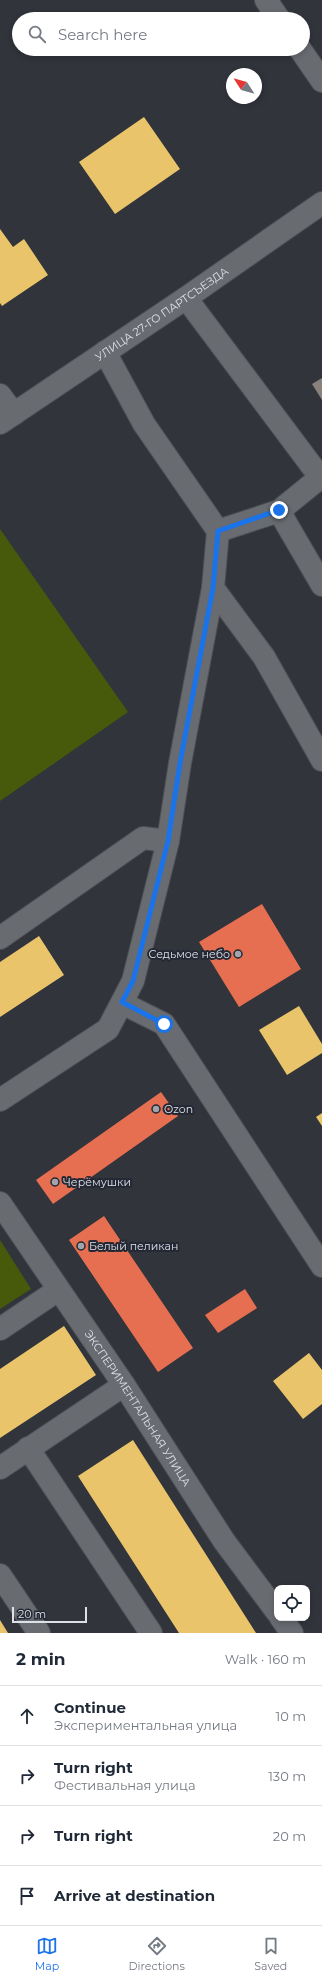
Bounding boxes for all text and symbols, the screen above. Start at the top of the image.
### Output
search box [12,12,310,56]
icon: search [26,23,48,45]
text: Search here [58,25,147,44]
north arrow [226,68,262,104]
street label: УЛИЦА 27-ГО ПАРТСЪЕЗДА [92,263,232,364]
route end [270,501,288,519]
place label: Седьмое небо [149,947,230,961]
marker: Седьмое небо [233,949,243,959]
route start [155,1015,173,1033]
place label: Ozon [164,1102,193,1116]
marker: Ozon [151,1104,161,1114]
place label: Черёмушки [63,1175,131,1189]
marker: Черёмушки [50,1177,60,1187]
place label: Белый пеликан [89,1239,178,1253]
marker: Белый пеликан [76,1241,86,1251]
street label: ЭКСПЕРИМЕНТАЛЬНАЯ УЛИЦА [82,1327,194,1489]
map controls [274,1585,310,1621]
button: locate [274,1585,310,1621]
scale bar [12,1605,87,1624]
text: 20 m [18,1607,46,1621]
text: 2 min [16,1649,66,1669]
text: Walk · 160 m [225,1651,306,1667]
text: Continue [54,1698,126,1717]
icon: ahead [16,1705,38,1727]
text: 10 m [276,1708,306,1724]
text: Экспериментальная улица [54,1717,237,1733]
text: Turn right [54,1758,133,1777]
icon: right [16,1765,38,1787]
text: 130 m [268,1768,306,1784]
text: Фестивальная улица [54,1777,195,1793]
icon: right [16,1825,38,1847]
text: Turn right [54,1826,133,1845]
text: 20 m [273,1828,306,1844]
icon: arrive [16,1885,38,1907]
text: Arrive at destination [54,1886,215,1905]
tab: Map [35,1935,59,1973]
tab: Directions [129,1935,185,1973]
tab: Saved [254,1935,287,1973]

